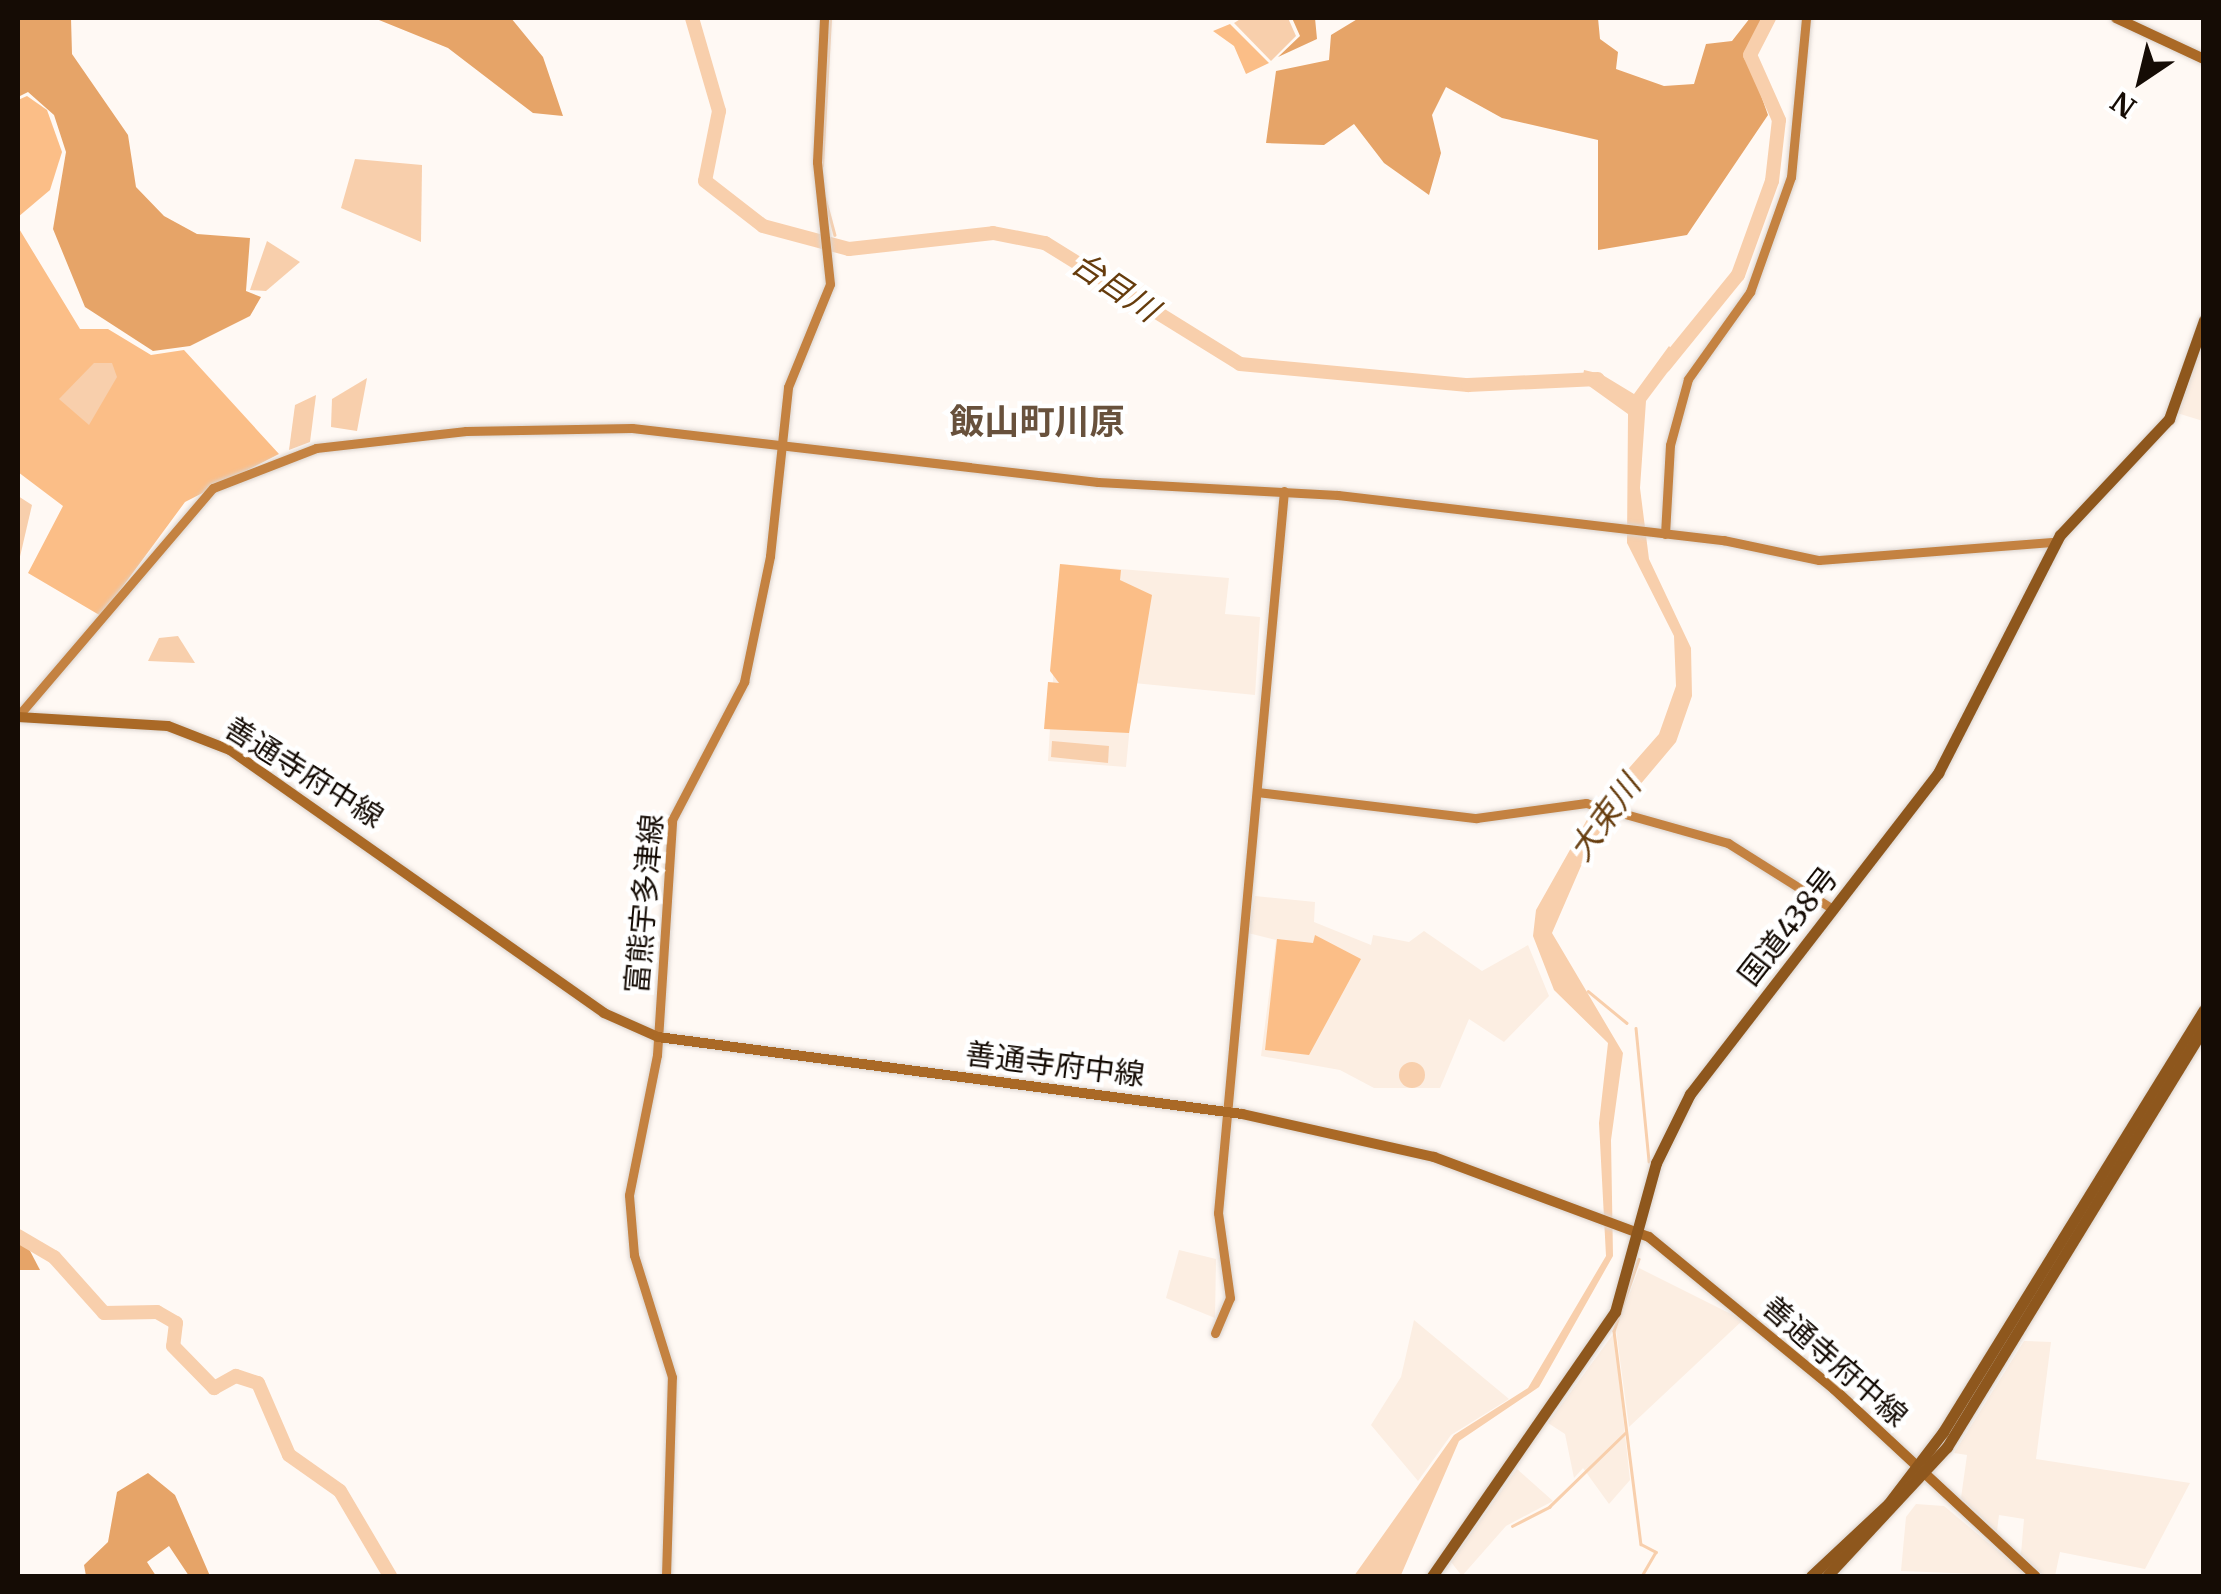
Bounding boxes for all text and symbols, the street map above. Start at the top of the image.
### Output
north arrow [2091,30,2191,130]
text: N [2104,83,2143,126]
water label: 台目川 [1064,244,1166,330]
district label: 飯山町川原 [950,401,1124,443]
street label: 善通寺府中線 [218,709,390,835]
water label: 大束川 [1561,768,1649,868]
street label: 富熊宇多津線 [618,813,670,995]
street label: 国道438号 [1731,860,1845,992]
street label: 善通寺府中線 [963,1035,1147,1093]
street label: 善通寺府中線 [1755,1288,1915,1434]

